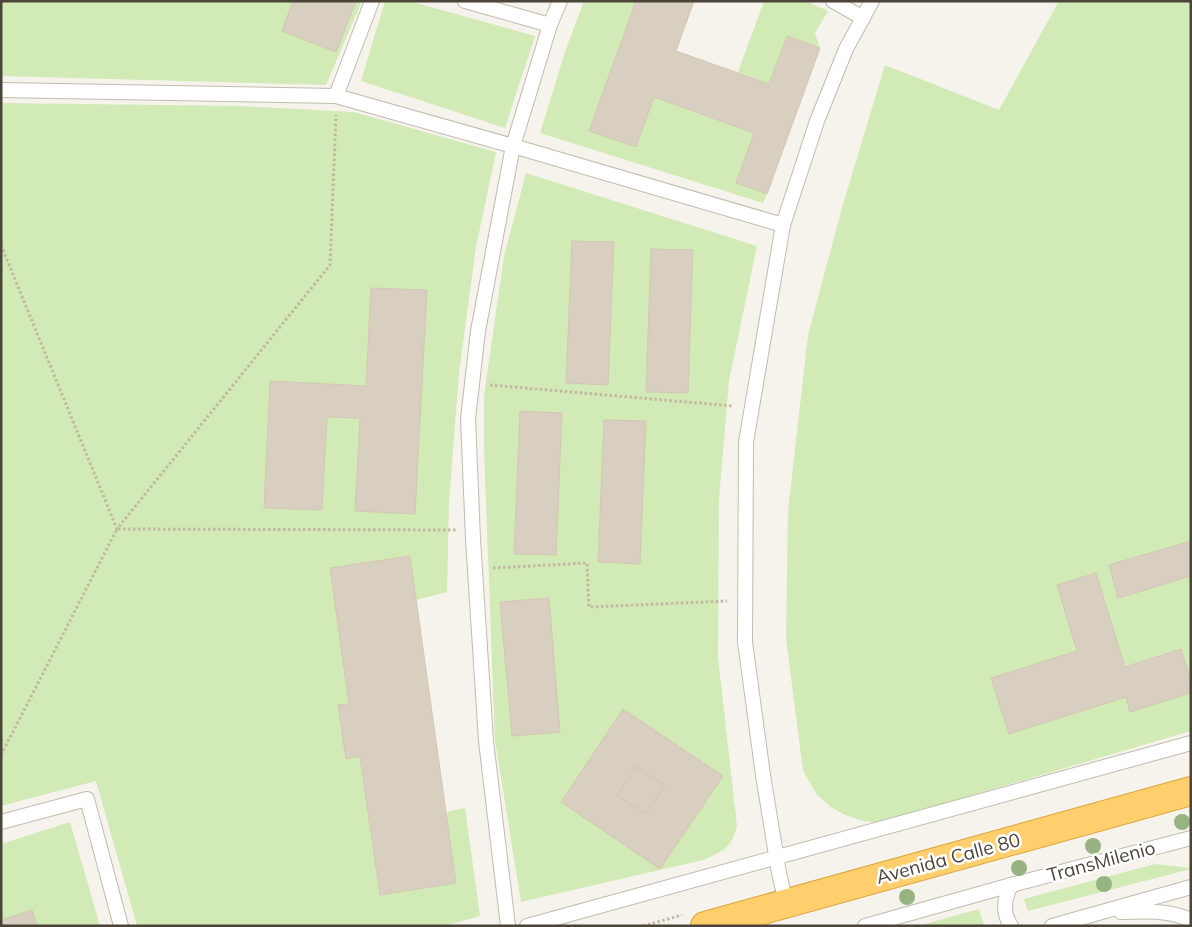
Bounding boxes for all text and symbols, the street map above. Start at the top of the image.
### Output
street label: Avenida Calle 80 [873,827,1023,889]
street label: TransMilenio [1044,835,1158,887]

